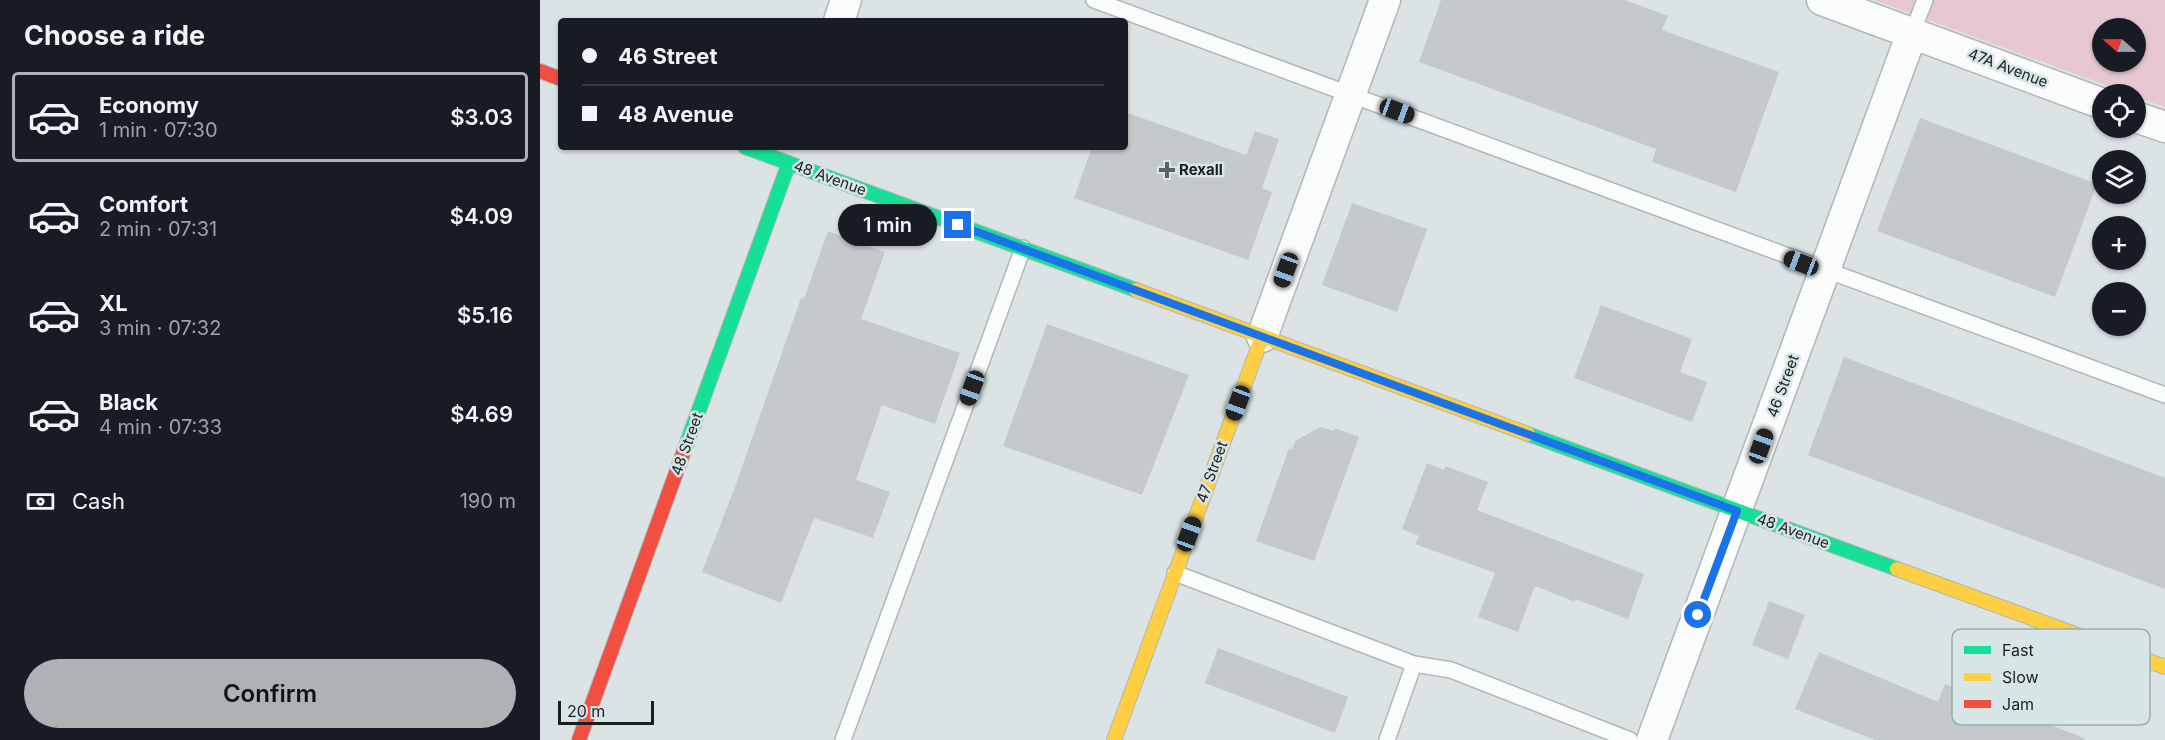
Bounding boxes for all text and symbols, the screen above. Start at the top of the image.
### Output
north arrow [2092,18,2146,72]
map controls [2092,18,2146,336]
text: Choose a ride [24,19,205,52]
text: 46 Street [618,43,718,69]
street label: 47A Avenue [1966,44,2051,91]
button: locate [2092,84,2146,138]
icon: car [27,90,81,144]
text: Economy [99,92,199,118]
car [1377,96,1417,126]
text: 48 Avenue [618,101,734,127]
text: $3.03 [450,104,513,130]
text: 1 min · 07:30 [99,118,218,142]
button: layers [2092,150,2146,204]
street label: 48 Avenue [791,156,869,199]
place label: Rexall [1179,160,1223,179]
marker: Rexall [1160,163,1174,177]
icon: car [27,189,81,243]
text: Comfort [99,191,188,217]
text: $4.09 [450,203,513,229]
callout: 1 min [838,204,937,246]
route end [944,211,971,238]
text: 1 min [863,213,912,237]
button: + [2092,216,2146,270]
text: 2 min · 07:31 [99,217,217,241]
car [1781,248,1821,278]
car [1271,250,1301,290]
button: − [2092,282,2146,336]
icon: car [27,288,81,342]
text: XL [99,290,128,316]
text: $5.16 [457,302,513,328]
text: 3 min · 07:32 [99,316,221,340]
street label: 46 Street [1762,352,1803,420]
car [957,368,987,408]
car [1223,383,1253,423]
icon: car [27,387,81,441]
text: Black [99,389,158,415]
text: $4.69 [450,401,513,427]
street label: 48 Street [666,410,707,478]
text: 4 min · 07:33 [99,415,222,439]
car [1746,426,1776,466]
street label: 47 Street [1192,438,1232,505]
icon: cash [24,485,57,518]
text: Cash [72,488,125,514]
text: 190 m [460,489,516,513]
street label: 48 Avenue [1754,509,1832,552]
car [1174,514,1204,554]
route start [1684,601,1711,628]
legend [1952,629,2150,725]
text: Fast [2002,640,2034,660]
button: Confirm [24,659,516,728]
text: Slow [2002,667,2039,687]
text: Jam [2002,694,2034,714]
scale bar [558,698,654,726]
text: 20 m [567,701,605,721]

